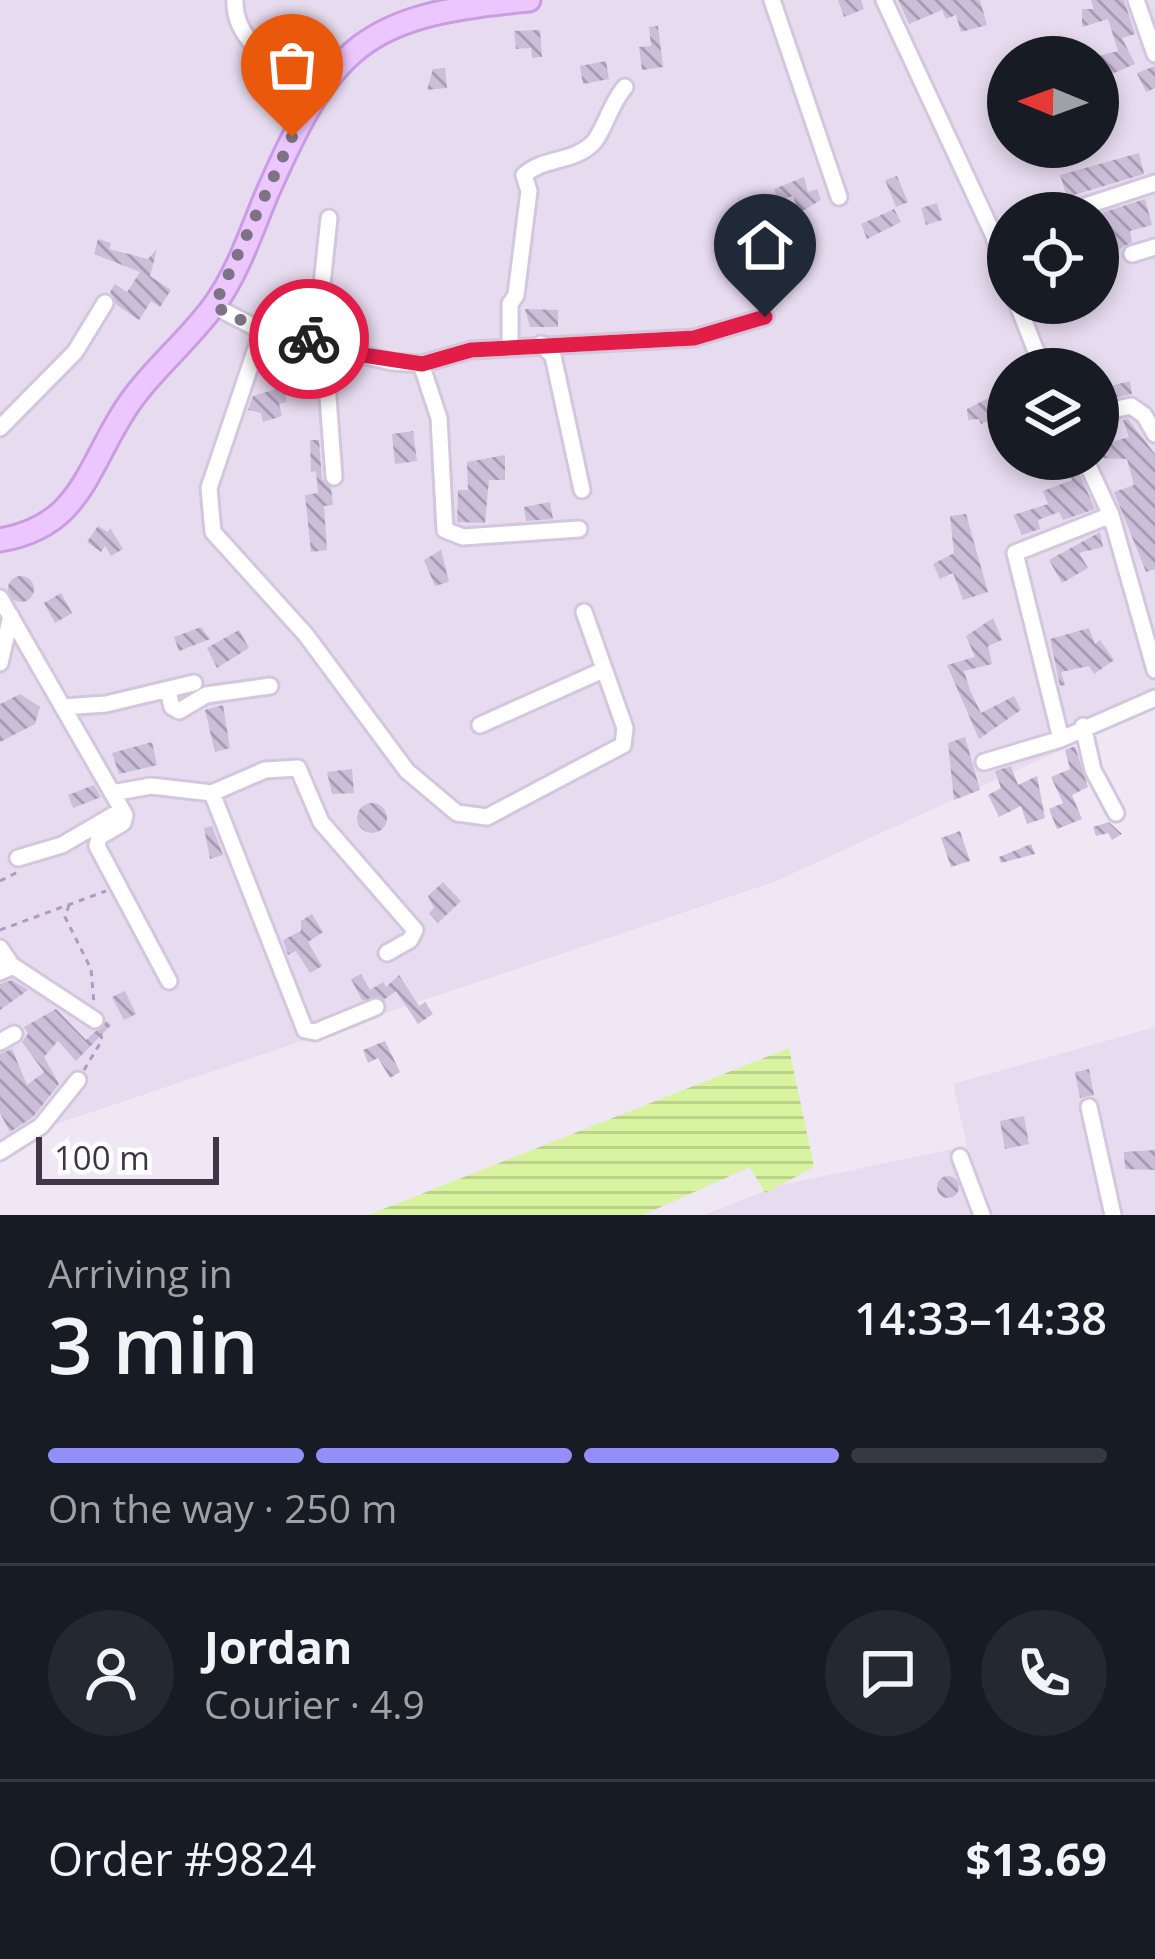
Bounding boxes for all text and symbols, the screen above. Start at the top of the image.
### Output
pin [241,14,343,137]
icon: bag [259,32,325,98]
north arrow [987,36,1119,168]
map controls [987,36,1119,480]
button: locate [987,192,1119,324]
pin [714,194,816,317]
icon: home [732,212,798,278]
courier [249,279,369,399]
icon: bike [276,306,342,372]
button: layers [987,348,1119,480]
scale bar [36,1131,219,1184]
text: 100 m [54,1135,150,1180]
text: Arriving in [48,1246,233,1299]
text: 14:33–14:38 [854,1287,1107,1348]
text: 3 min [48,1291,259,1397]
text: On the way · 250 m [48,1481,397,1534]
button: person [48,1610,174,1736]
button: chat [825,1610,951,1736]
button: phone [981,1610,1107,1736]
text: Jordan [204,1616,352,1677]
text: Courier · 4.9 [204,1677,425,1730]
text: Order #9824 [48,1828,316,1889]
text: $13.69 [966,1828,1107,1889]

